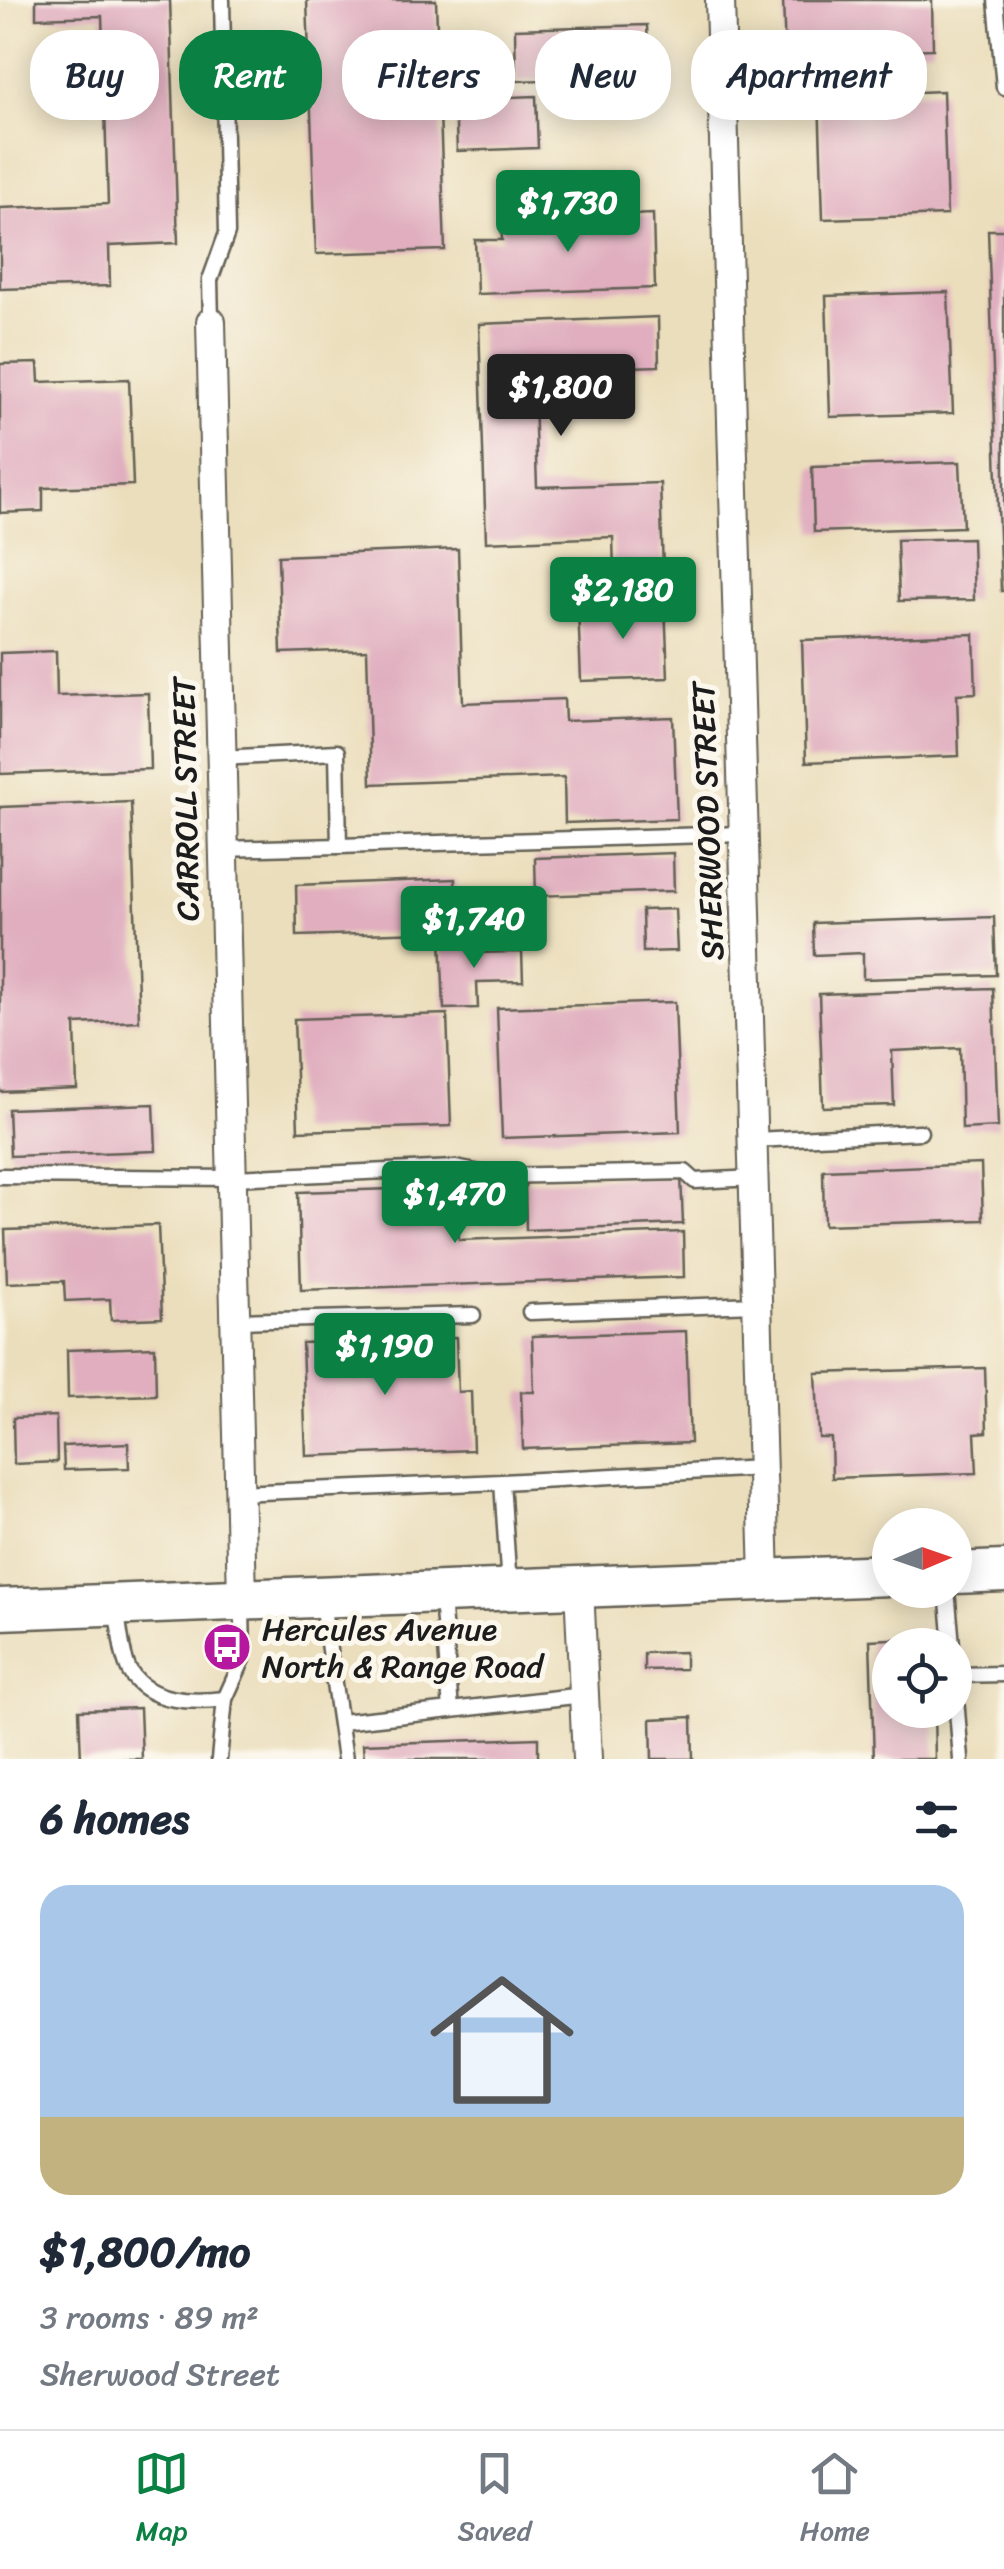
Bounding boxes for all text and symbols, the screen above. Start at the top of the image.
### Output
chip: Buy [30,30,159,120]
chip: Rent [179,30,322,120]
chip: Filters [342,30,515,120]
chip: New [535,30,671,120]
chip: Apartment [691,30,927,120]
pin: $1,730 [487,170,649,255]
text: $1,730 [518,174,618,231]
pin: $1,800 [480,354,642,439]
text: $1,800 [509,358,613,415]
pin: $2,180 [542,557,704,642]
text: $2,180 [572,561,674,618]
street label: CARROLL STREET [155,675,217,921]
street label: SHERWOOD STREET [675,679,741,961]
pin: $1,740 [393,886,555,971]
text: $1,740 [423,890,525,947]
pin: $1,470 [374,1161,536,1246]
text: $1,470 [404,1165,506,1222]
pin: $1,190 [304,1313,466,1398]
text: $1,190 [336,1317,434,1374]
north arrow [872,1508,972,1608]
map controls [872,1508,972,1728]
place label: Hercules Avenue North & Range Road [262,1601,545,1695]
bus stop icon: Hercules Avenue North & Range Road [201,1621,253,1673]
button: locate [872,1628,972,1728]
text: 6 homes [40,1782,189,1856]
icon: filters [909,1792,964,1847]
icon: home [412,1950,592,2130]
text: $1,800/mo [40,2215,250,2289]
text: 3 rooms · 89 m² [40,2289,259,2346]
text: Sherwood Street [40,2346,280,2403]
tab: Map [134,2446,189,2555]
tab: Saved [458,2446,531,2555]
tab: Home [800,2446,870,2555]

